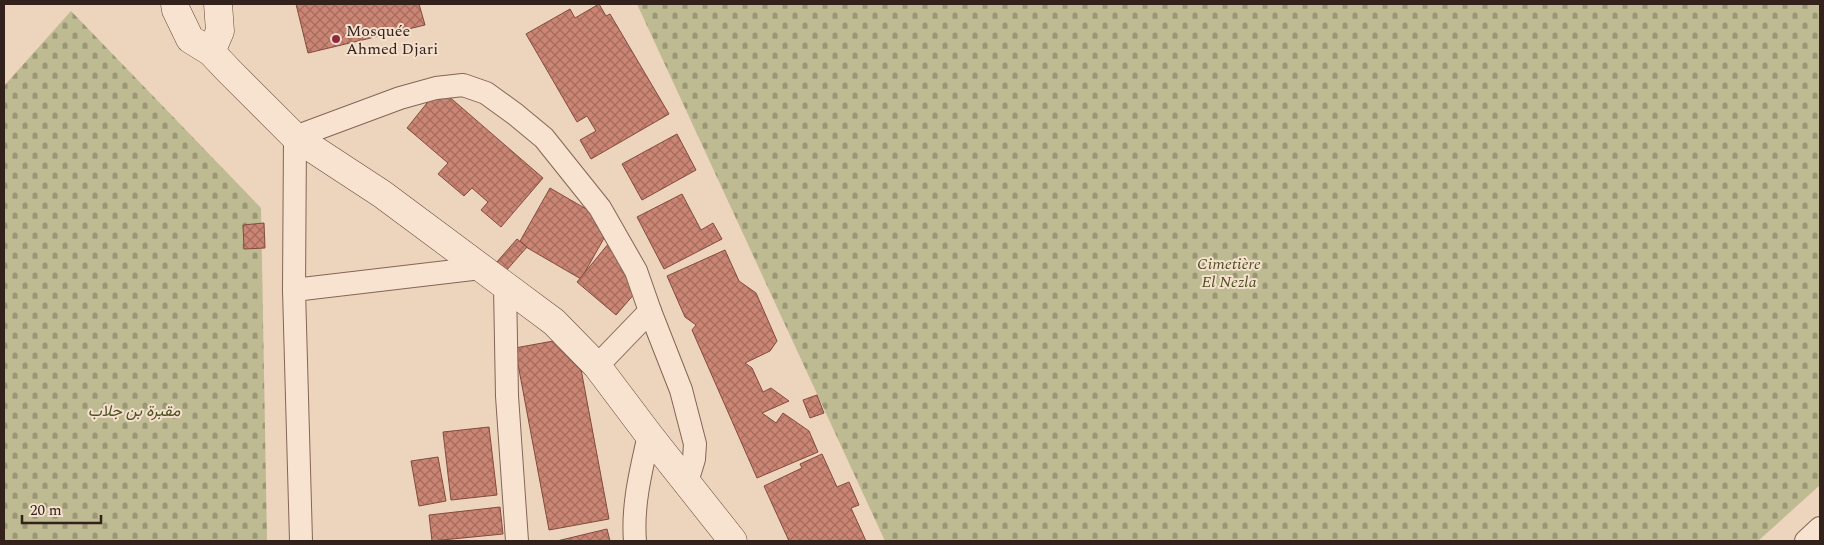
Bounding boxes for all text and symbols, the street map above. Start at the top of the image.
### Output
place label: Mosquée Ahmed Djari [346,19,438,61]
marker: Mosquée Ahmed Djari [330,33,342,45]
park label: Cimetière El Nezla [1197,252,1261,294]
park label: مقبرة بن جلاب [88,399,181,423]
scale bar [22,492,101,524]
text: 20 m [30,499,62,522]

